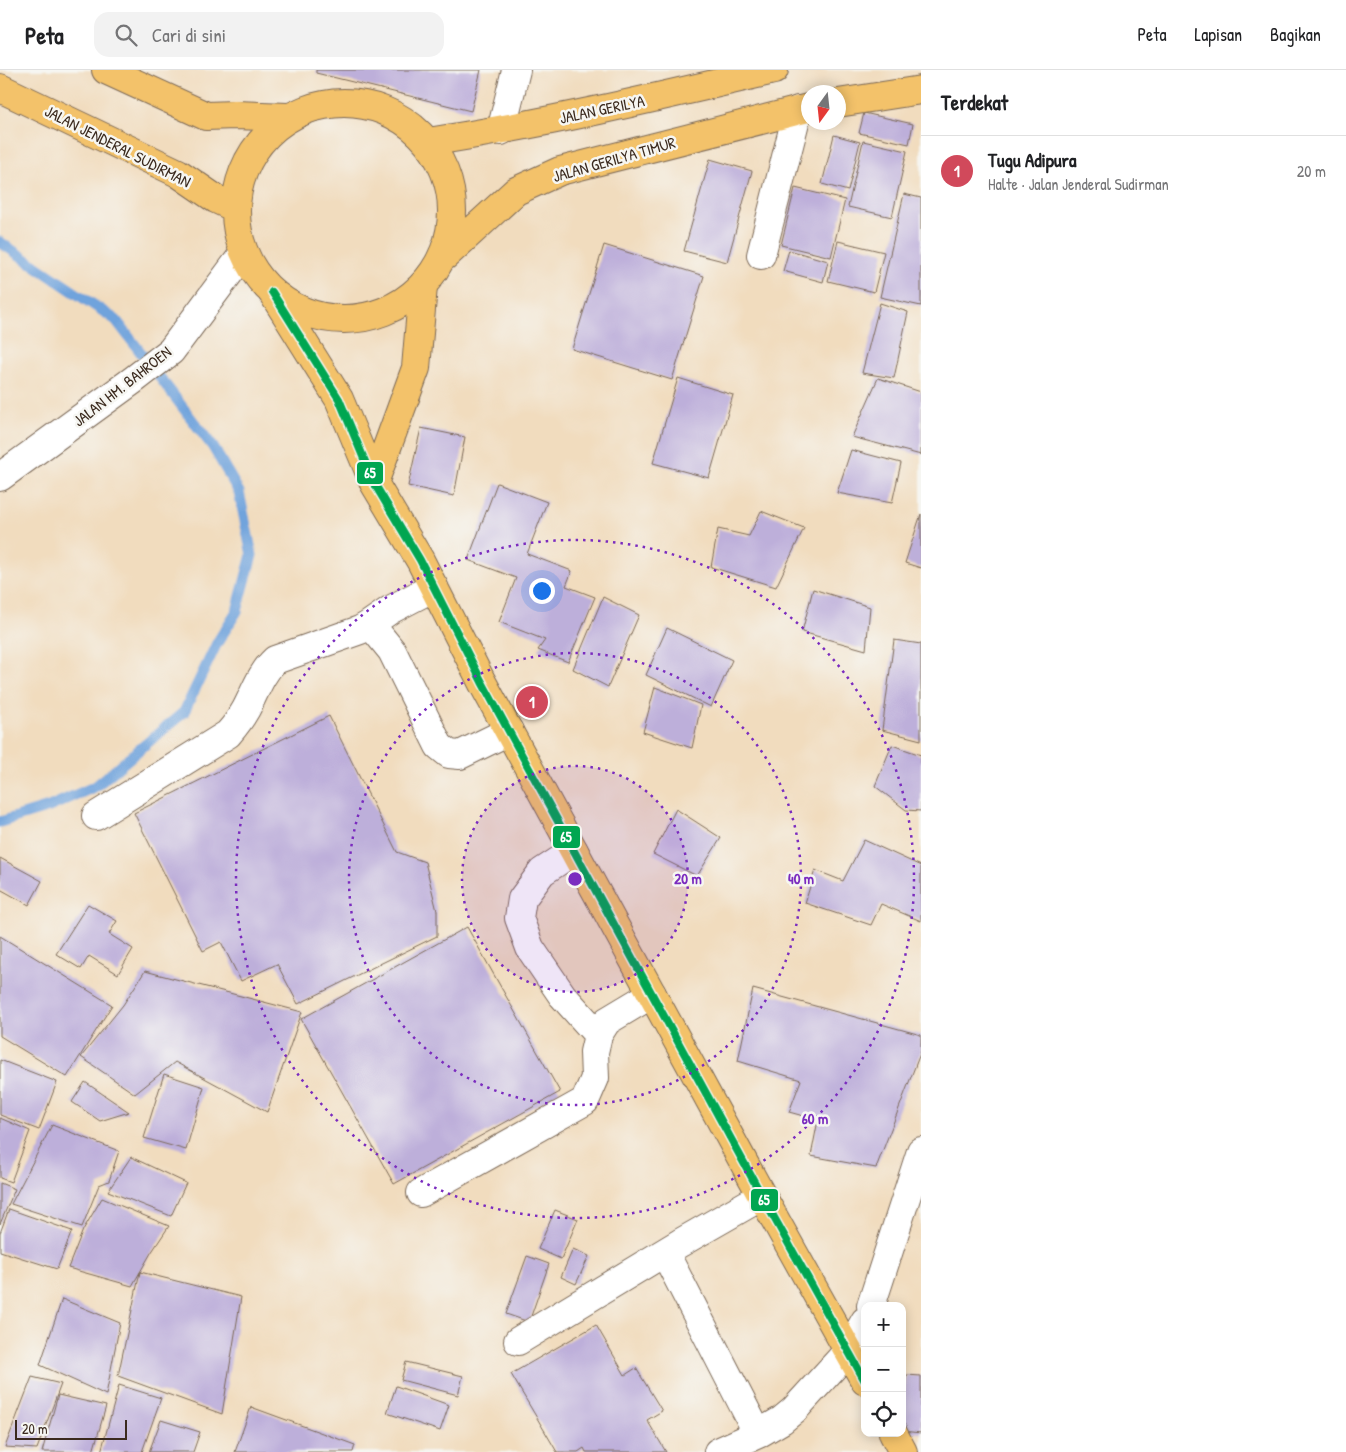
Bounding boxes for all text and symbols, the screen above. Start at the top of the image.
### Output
search box [94,12,444,57]
text: Peta [25,19,64,51]
icon: search [112,21,140,49]
text: Cari di sini [152,22,226,48]
text: Peta [1137,22,1166,47]
text: Lapisan [1194,22,1242,47]
text: Bagikan [1270,22,1321,47]
north arrow [801,85,846,130]
text: Terdekat [941,88,1008,117]
street label: JALAN GERILYA [558,89,647,129]
street label: JALAN JENDERAL SUDIRMAN [41,100,195,192]
street label: JALAN GERILYA TIMUR [550,131,678,187]
text: Tugu Adipura [988,147,1076,173]
text: 1 [954,160,960,182]
text: 20 m [1297,160,1326,182]
text: Halte · Jalan Jenderal Sudirman [988,173,1169,195]
street label: JALAN HM. BAHROEN [68,341,176,431]
line badge: 65 [356,461,384,485]
text: 65 [364,463,376,482]
your location [529,578,555,604]
pin: 1 [516,683,548,721]
line badge: 65 [552,825,581,849]
text: 65 [560,827,572,846]
text: 20 m [674,868,702,889]
text: 40 m [788,868,814,889]
centre of rings [566,870,584,888]
text: 60 m [802,1108,828,1129]
line badge: 65 [750,1188,779,1212]
text: 65 [758,1190,770,1209]
map controls [861,1302,906,1437]
button: + [861,1302,906,1347]
button: − [861,1347,906,1392]
button: locate [861,1392,906,1437]
scale bar [15,1417,128,1440]
text: 20 m [22,1419,48,1438]

